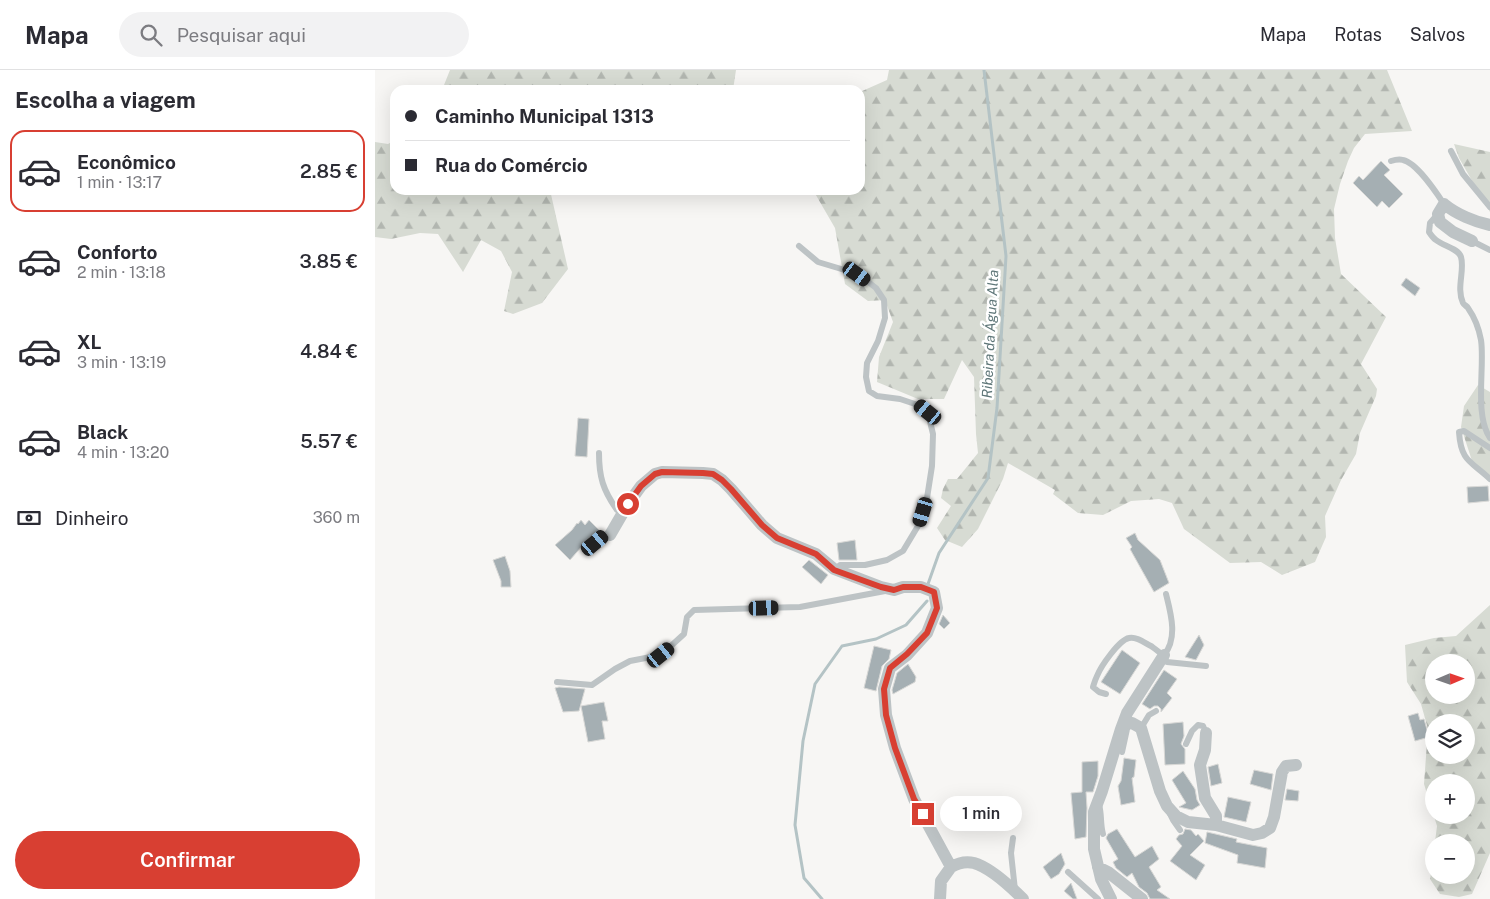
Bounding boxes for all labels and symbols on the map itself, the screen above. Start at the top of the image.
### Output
car [840,259,873,289]
water label: Ribeira da Água Alta [978,269,1001,399]
car [911,397,944,427]
route start [617,493,639,515]
car [911,495,934,529]
car [578,528,611,558]
car [748,600,779,616]
car [644,640,677,670]
north arrow [1425,654,1475,704]
callout: 1 min [941,796,1023,832]
route end [912,803,934,825]

